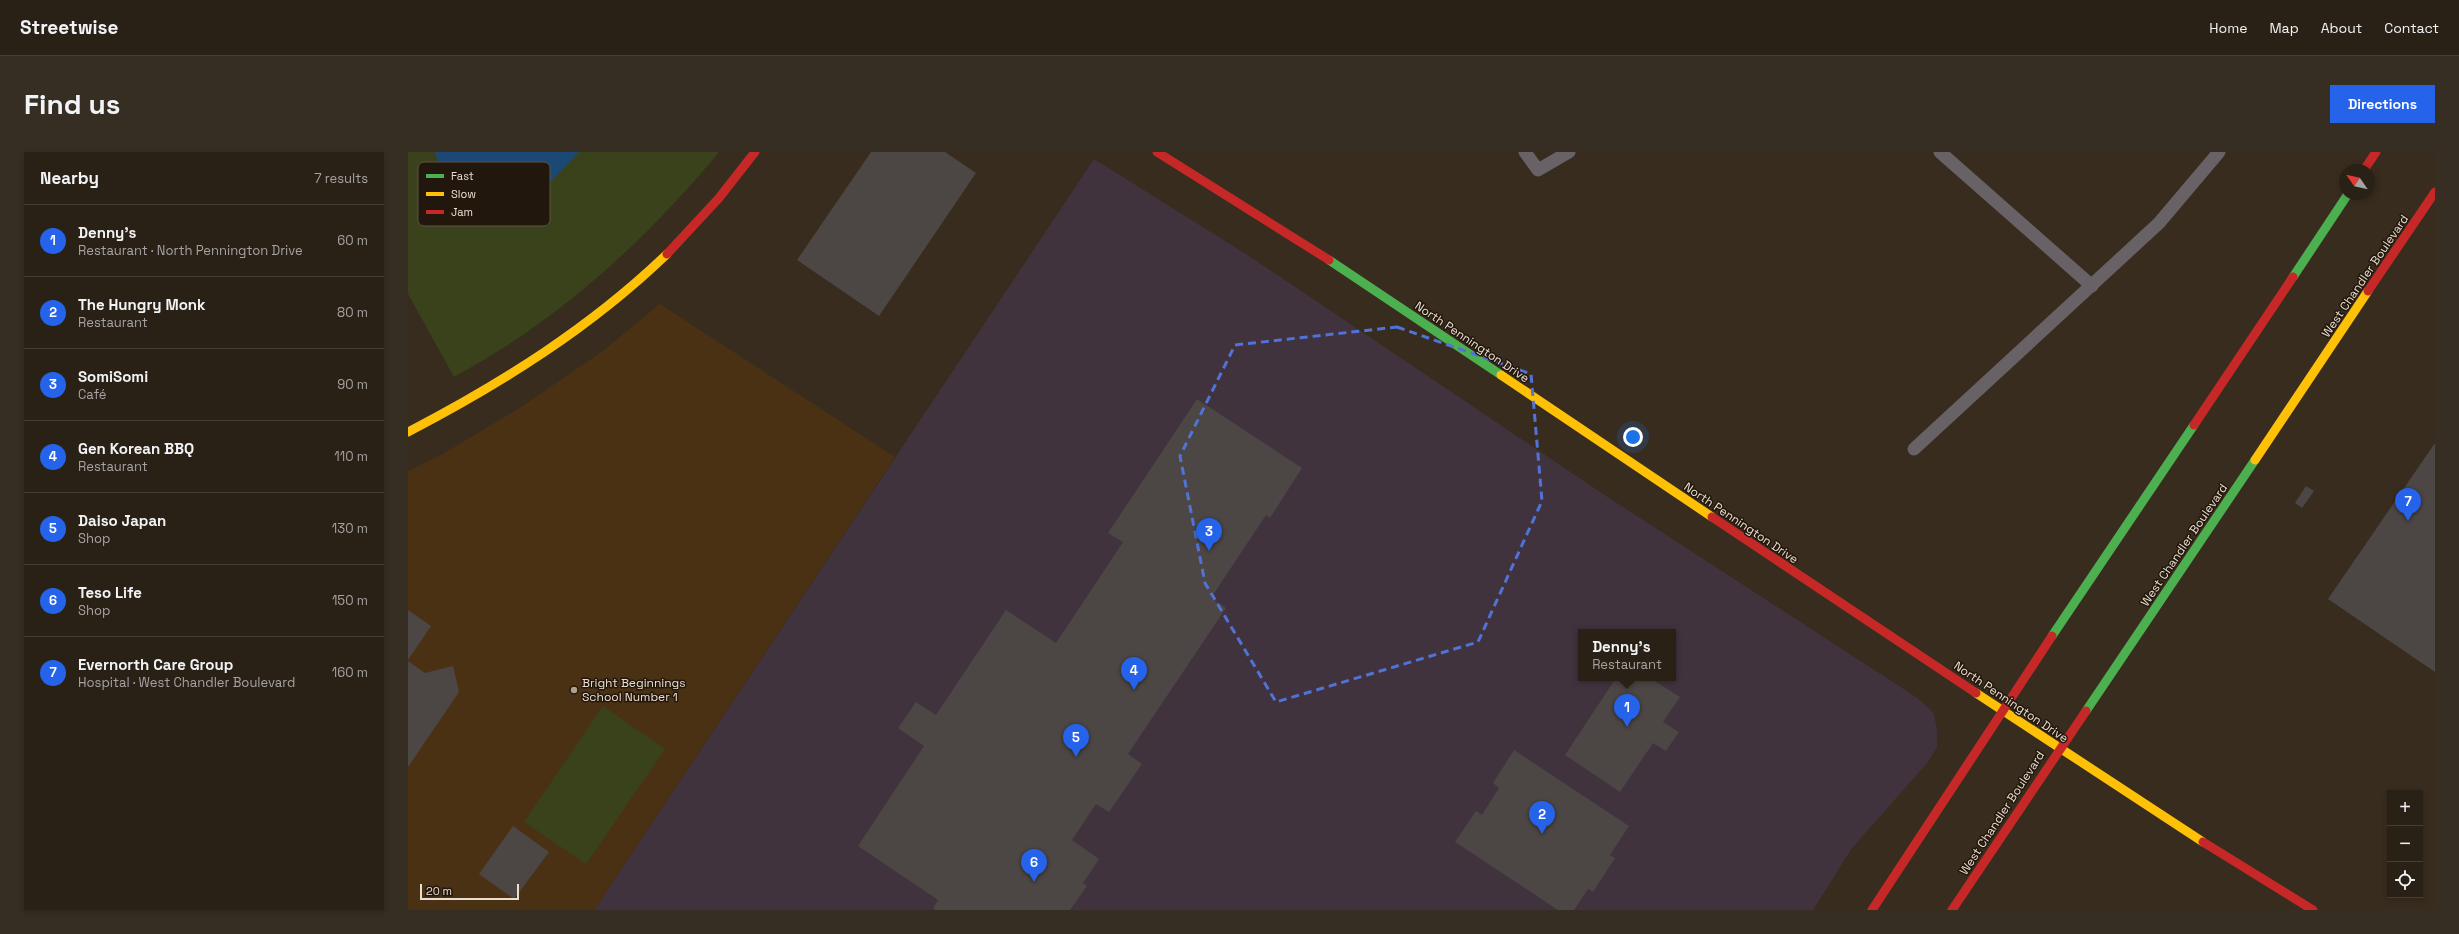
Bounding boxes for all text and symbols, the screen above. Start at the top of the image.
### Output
text: Streetwise [20,15,119,40]
text: Home [2209,19,2247,37]
text: Map [2269,19,2299,37]
text: About [2321,19,2362,37]
text: Contact [2384,19,2439,37]
button: Directions [2330,85,2435,123]
text: Find us [24,86,121,122]
legend [418,162,550,226]
north arrow [2339,164,2375,200]
text: Nearby [40,167,99,189]
text: Fast [451,169,474,183]
text: 7 results [314,170,368,187]
text: Slow [451,187,476,201]
text: Jam [451,205,473,219]
street label: West Chandler Boulevard [2318,212,2412,340]
text: Denny's [78,223,136,242]
text: 1 [50,232,56,249]
text: 60 m [337,232,368,249]
text: Restaurant · North Pennington Drive [78,242,303,259]
text: The Hungry Monk [78,295,206,314]
street label: North Pennington Drive [1412,298,1532,386]
text: 2 [49,304,57,321]
text: 80 m [337,304,368,321]
text: Restaurant [78,314,148,331]
text: SomiSomi [78,367,148,386]
text: 3 [49,376,57,393]
text: 90 m [337,376,368,393]
text: Café [78,386,107,403]
your location [1623,427,1643,447]
text: Gen Korean BBQ [78,439,194,458]
text: 4 [49,448,57,465]
text: 110 m [334,448,368,465]
text: Restaurant [78,458,148,475]
street label: North Pennington Drive [1681,479,1801,567]
street label: West Chandler Boulevard [2137,481,2231,609]
pin: 7 [2395,488,2421,521]
text: Daiso Japan [78,511,166,530]
pin: 3 [1196,518,1222,551]
text: 5 [49,520,57,537]
text: 130 m [332,520,368,537]
text: Shop [78,530,110,547]
text: Teso Life [78,583,142,602]
text: 6 [49,592,57,609]
text: 150 m [332,592,368,609]
text: Shop [78,602,110,619]
popup [1578,629,1676,681]
text: Denny's [1592,637,1651,656]
text: Evernorth Care Group [78,655,233,674]
text: Restaurant [1592,656,1662,673]
pin: 4 [1121,657,1147,690]
street label: North Pennington Drive [1951,658,2071,746]
text: 7 [49,664,57,681]
text: 160 m [332,664,368,681]
text: Hospital · West Chandler Boulevard [78,674,295,691]
place label: Bright Beginnings School Number 1 [582,675,686,705]
marker: Bright Beginnings School Number 1 [569,685,579,695]
pin: 1 [1614,694,1640,727]
pin: 5 [1063,724,1089,757]
street label: West Chandler Boulevard [1956,748,2048,878]
map controls [2387,790,2423,898]
button: + [2387,790,2423,826]
pin: 2 [1529,801,1555,834]
button: − [2387,826,2423,862]
pin: 6 [1021,849,1047,882]
button: locate [2387,862,2423,898]
scale bar [420,882,519,901]
text: 20 m [426,884,452,898]

